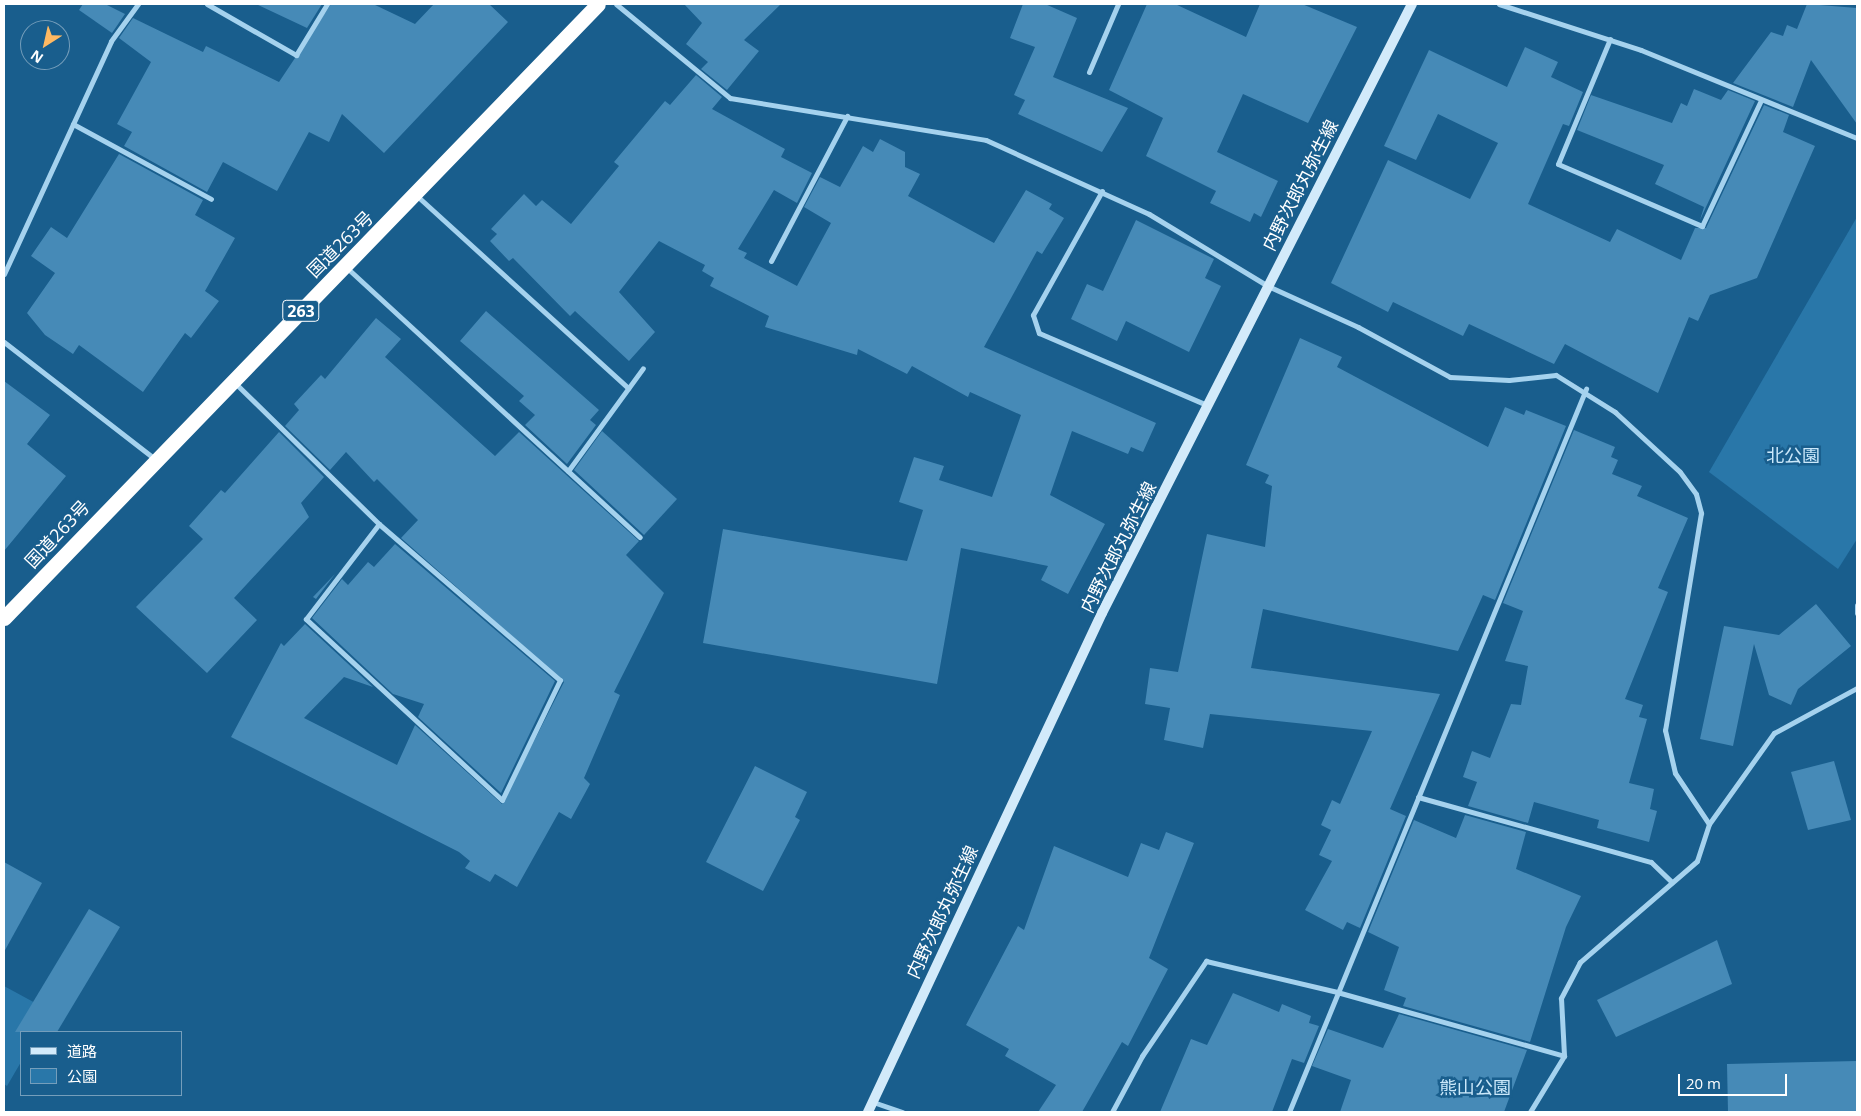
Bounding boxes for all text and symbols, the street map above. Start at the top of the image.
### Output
north arrow [20,20,70,70]
text: N [27,46,47,68]
street label: 内野次郎丸弥生線 [1258,116,1342,254]
street label: 国道263号 [302,206,378,282]
road number: 263 [282,298,320,324]
park label: 北公園 [1766,444,1820,466]
street label: 内野次郎丸弥生線 [1076,478,1160,616]
street label: 国道263号 [20,496,94,572]
street label: 内野次郎丸弥生線 [902,842,982,982]
legend [20,1031,182,1096]
text: 道路 [67,1041,97,1061]
scale bar [1681,1064,1790,1096]
text: 公園 [67,1066,97,1086]
text: 20 m [1686,1073,1721,1093]
park label: 熊山公園 [1439,1076,1511,1098]

